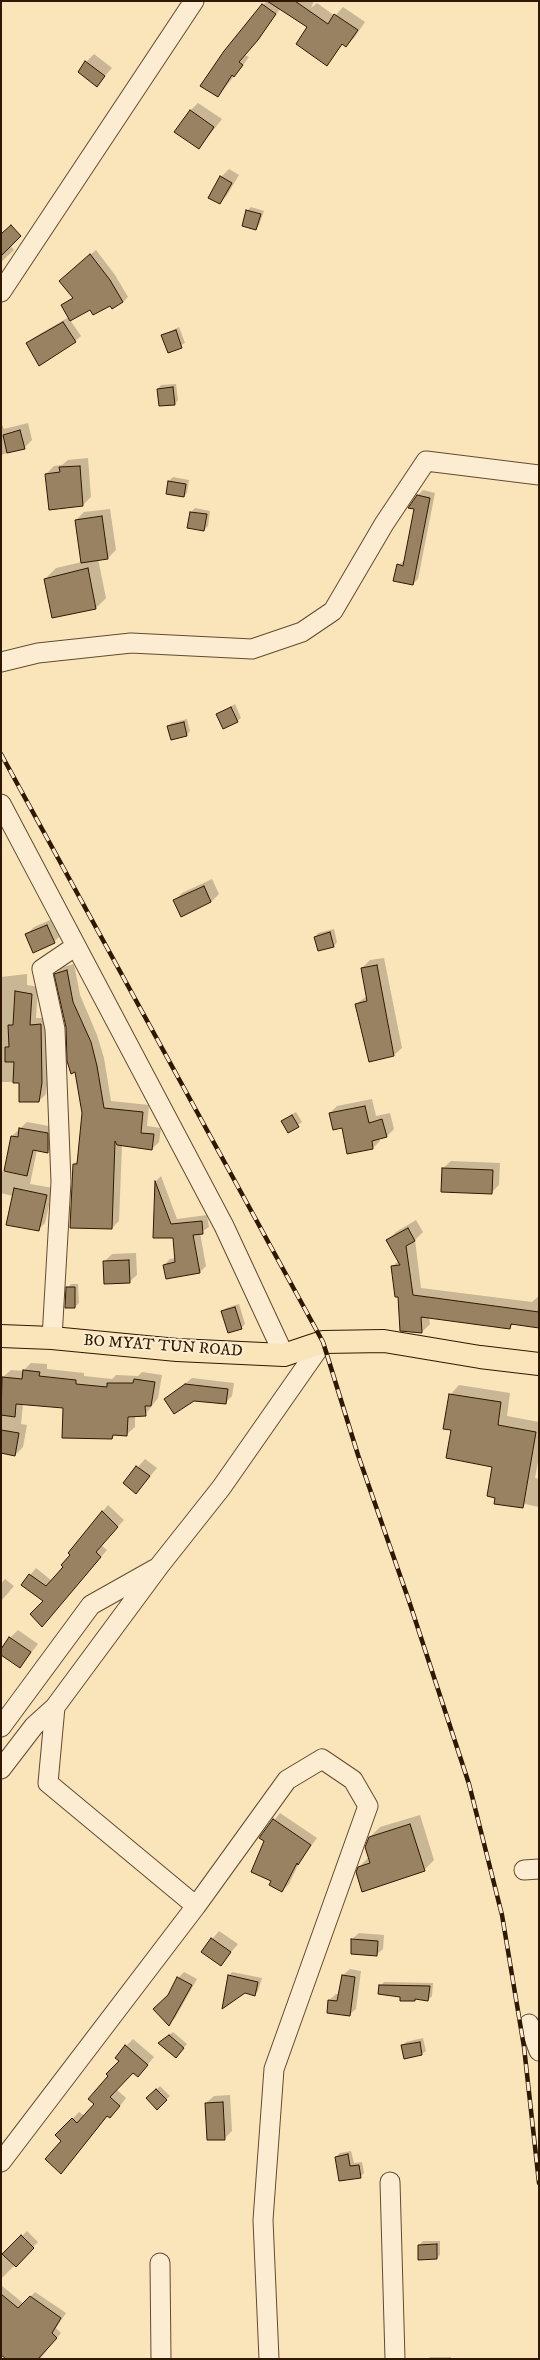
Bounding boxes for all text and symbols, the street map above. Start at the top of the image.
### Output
street label: BO MYAT TUN ROAD [83,1332,243,1362]

